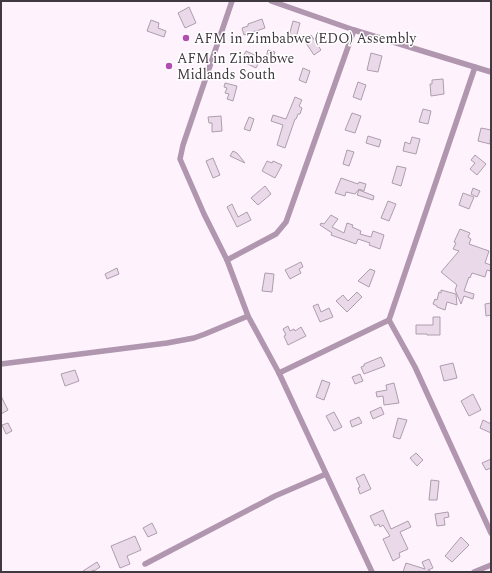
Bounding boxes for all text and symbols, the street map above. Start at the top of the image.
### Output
place label: AFM in Zimbabwe (EDO) Assembly [194,28,417,49]
marker: AFM in Zimbabwe (EDO) Assembly [181,33,191,43]
place label: AFM in Zimbabwe Midlands South [177,48,294,85]
marker: AFM in Zimbabwe Midlands South [164,61,174,71]

